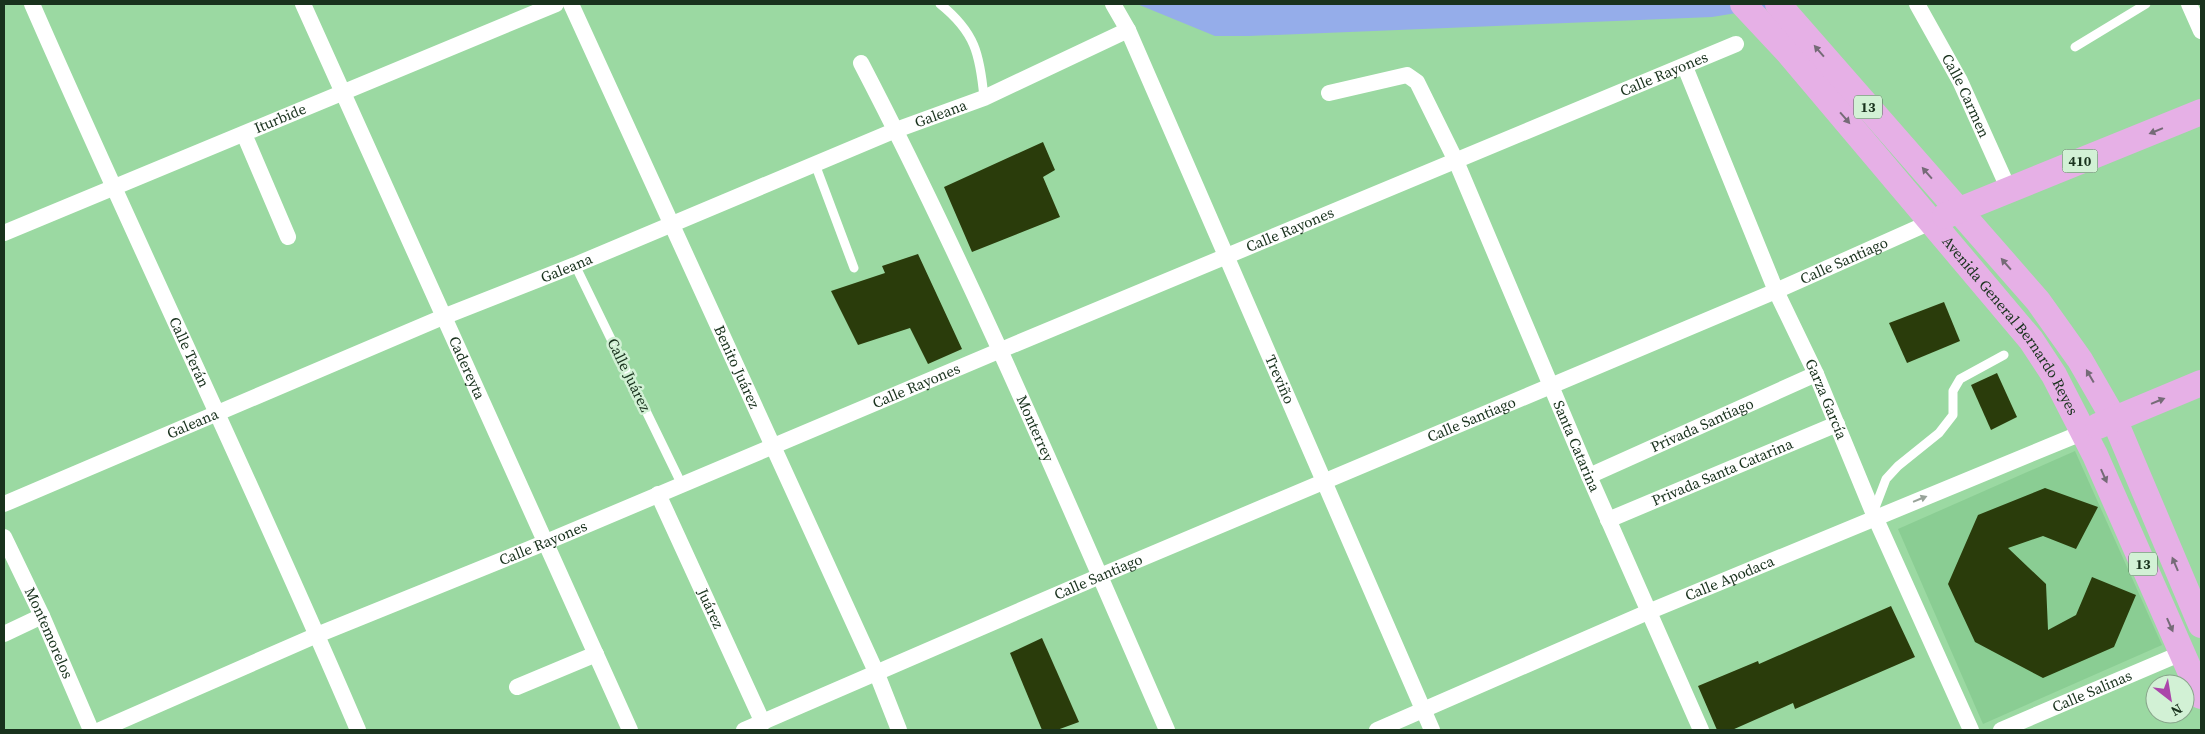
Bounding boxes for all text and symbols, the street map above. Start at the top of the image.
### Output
one-way arrow [1814,45,1825,58]
street label: Calle Rayones [1617,46,1711,101]
street label: Calle Carmen [1937,50,1995,141]
street label: Galeana [912,94,970,132]
road number: 13 [1854,95,1882,118]
street label: Iturbide [251,98,310,138]
one-way arrow [1840,112,1851,125]
one-way arrow [2149,127,2163,135]
road number: 410 [2062,150,2098,172]
one-way arrow [1921,168,1933,180]
street label: Calle Rayones [1243,202,1337,257]
street label: Calle Santiago [1797,231,1891,289]
street label: Avenida General Bernardo Reyes [1938,231,2084,419]
street label: Galeana [537,248,596,288]
one-way arrow [2001,258,2012,270]
street label: Calle Terán [164,313,215,391]
street label: Benito Juárez [709,322,765,412]
street label: Cadereyta [444,333,491,403]
street label: Calle Juárez [603,335,656,415]
street label: Treviño [1260,351,1300,407]
street label: Garza García [1800,355,1853,443]
street label: Calle Rayones [869,357,963,413]
one-way arrow [2085,370,2094,383]
street label: Calle Santiago [1424,391,1519,447]
street label: Monterrey [1012,392,1060,465]
street label: Privada Santiago [1647,392,1757,457]
street label: Santa Catarina [1548,397,1606,495]
one-way arrow [2150,397,2165,404]
street label: Galeana [163,403,222,443]
street label: Privada Santa Catarina [1648,433,1796,511]
one-way arrow [2101,469,2109,483]
one-way arrow [1913,495,1928,503]
street label: Calle Rayones [496,515,590,570]
street label: Calle Santiago [1051,548,1146,605]
street label: Calle Apodaca [1682,550,1778,606]
road number: 13 [2129,552,2157,576]
one-way arrow [2171,557,2179,571]
street label: Montemorelos [20,584,79,682]
street label: Juárez [692,584,729,632]
one-way arrow [2166,618,2174,632]
street label: Calle Salinas [2049,665,2135,717]
north arrow [2145,674,2195,724]
text: N [2167,699,2186,721]

